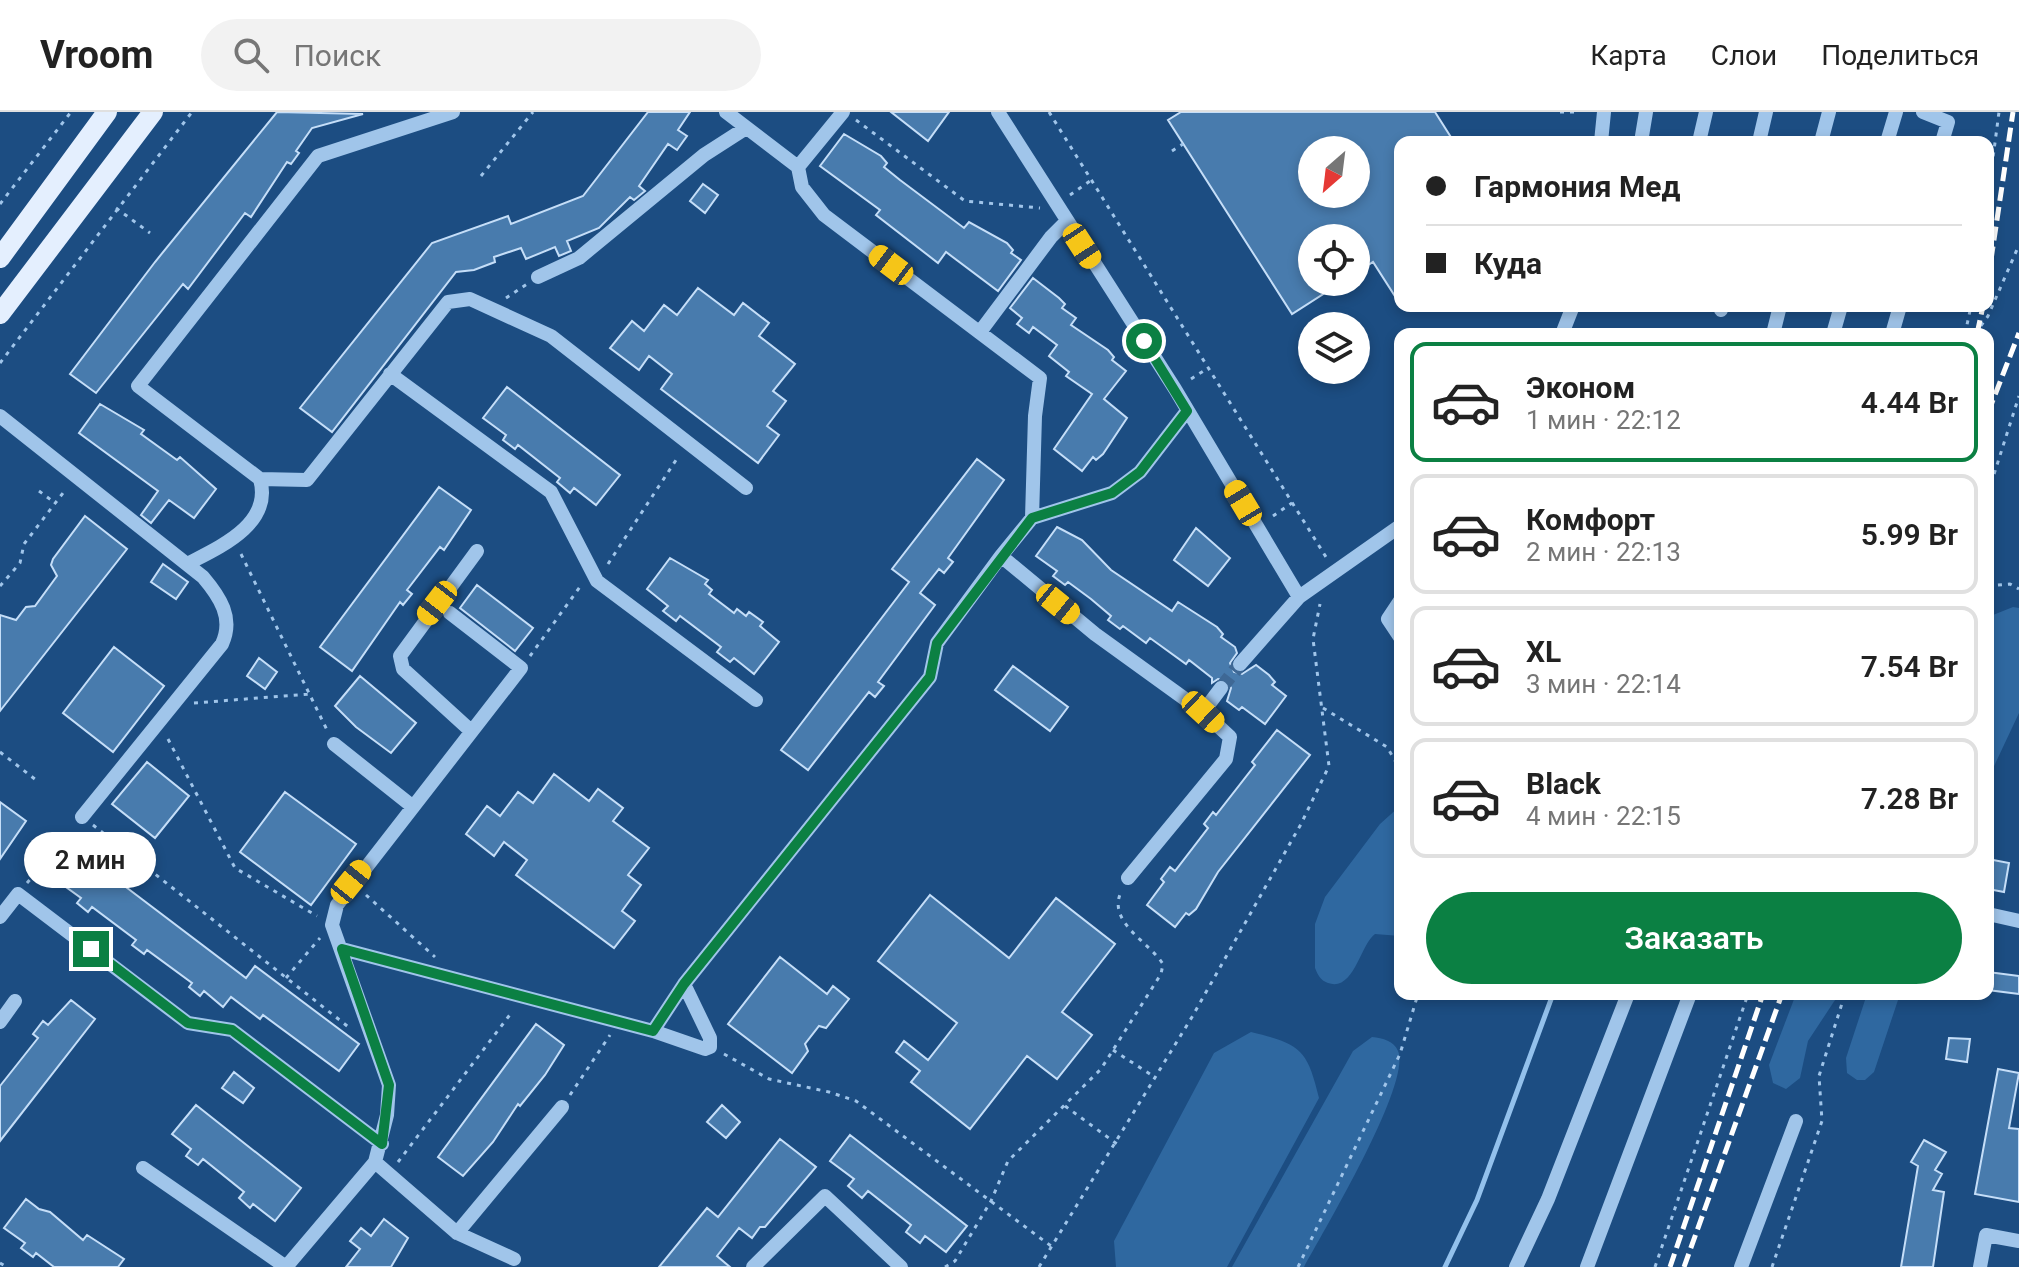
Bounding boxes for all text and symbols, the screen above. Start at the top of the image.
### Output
search box [201,19,761,91]
text: Vroom [40,33,153,77]
icon: search [229,33,273,77]
text: Поиск [293,38,381,73]
text: Карта [1590,39,1667,72]
text: Слои [1711,39,1777,72]
text: Поделиться [1821,39,1979,72]
north arrow [1298,136,1370,208]
map controls [1298,136,1370,384]
text: Гармония Мед [1474,169,1680,204]
car [1059,219,1105,273]
button: locate [1298,224,1370,296]
car [865,241,917,289]
text: Куда [1474,246,1542,281]
button: layers [1298,312,1370,384]
route start [1126,323,1162,359]
icon: car [1430,366,1502,438]
text: Эконом [1526,370,1635,405]
text: 4.44 Br [1861,385,1958,420]
text: 1 мин · 22:12 [1526,405,1681,435]
car [1220,476,1266,530]
icon: car [1430,498,1502,570]
text: Комфорт [1526,502,1655,537]
text: 5.99 Br [1861,517,1958,552]
text: 2 мин · 22:13 [1526,537,1681,567]
car [413,577,461,629]
car [1032,580,1084,628]
icon: car [1430,630,1502,702]
text: XL [1526,634,1561,669]
text: 7.54 Br [1861,649,1958,684]
text: 3 мин · 22:14 [1526,669,1681,699]
car [1177,687,1229,737]
icon: car [1430,762,1502,834]
text: Black [1526,766,1601,801]
text: 7.28 Br [1861,781,1958,816]
text: 4 мин · 22:15 [1526,801,1681,831]
callout: 2 мин [25,833,157,889]
text: 2 мин [55,845,125,875]
car [327,856,375,908]
button: Заказать [1426,892,1962,984]
route end [73,931,109,967]

